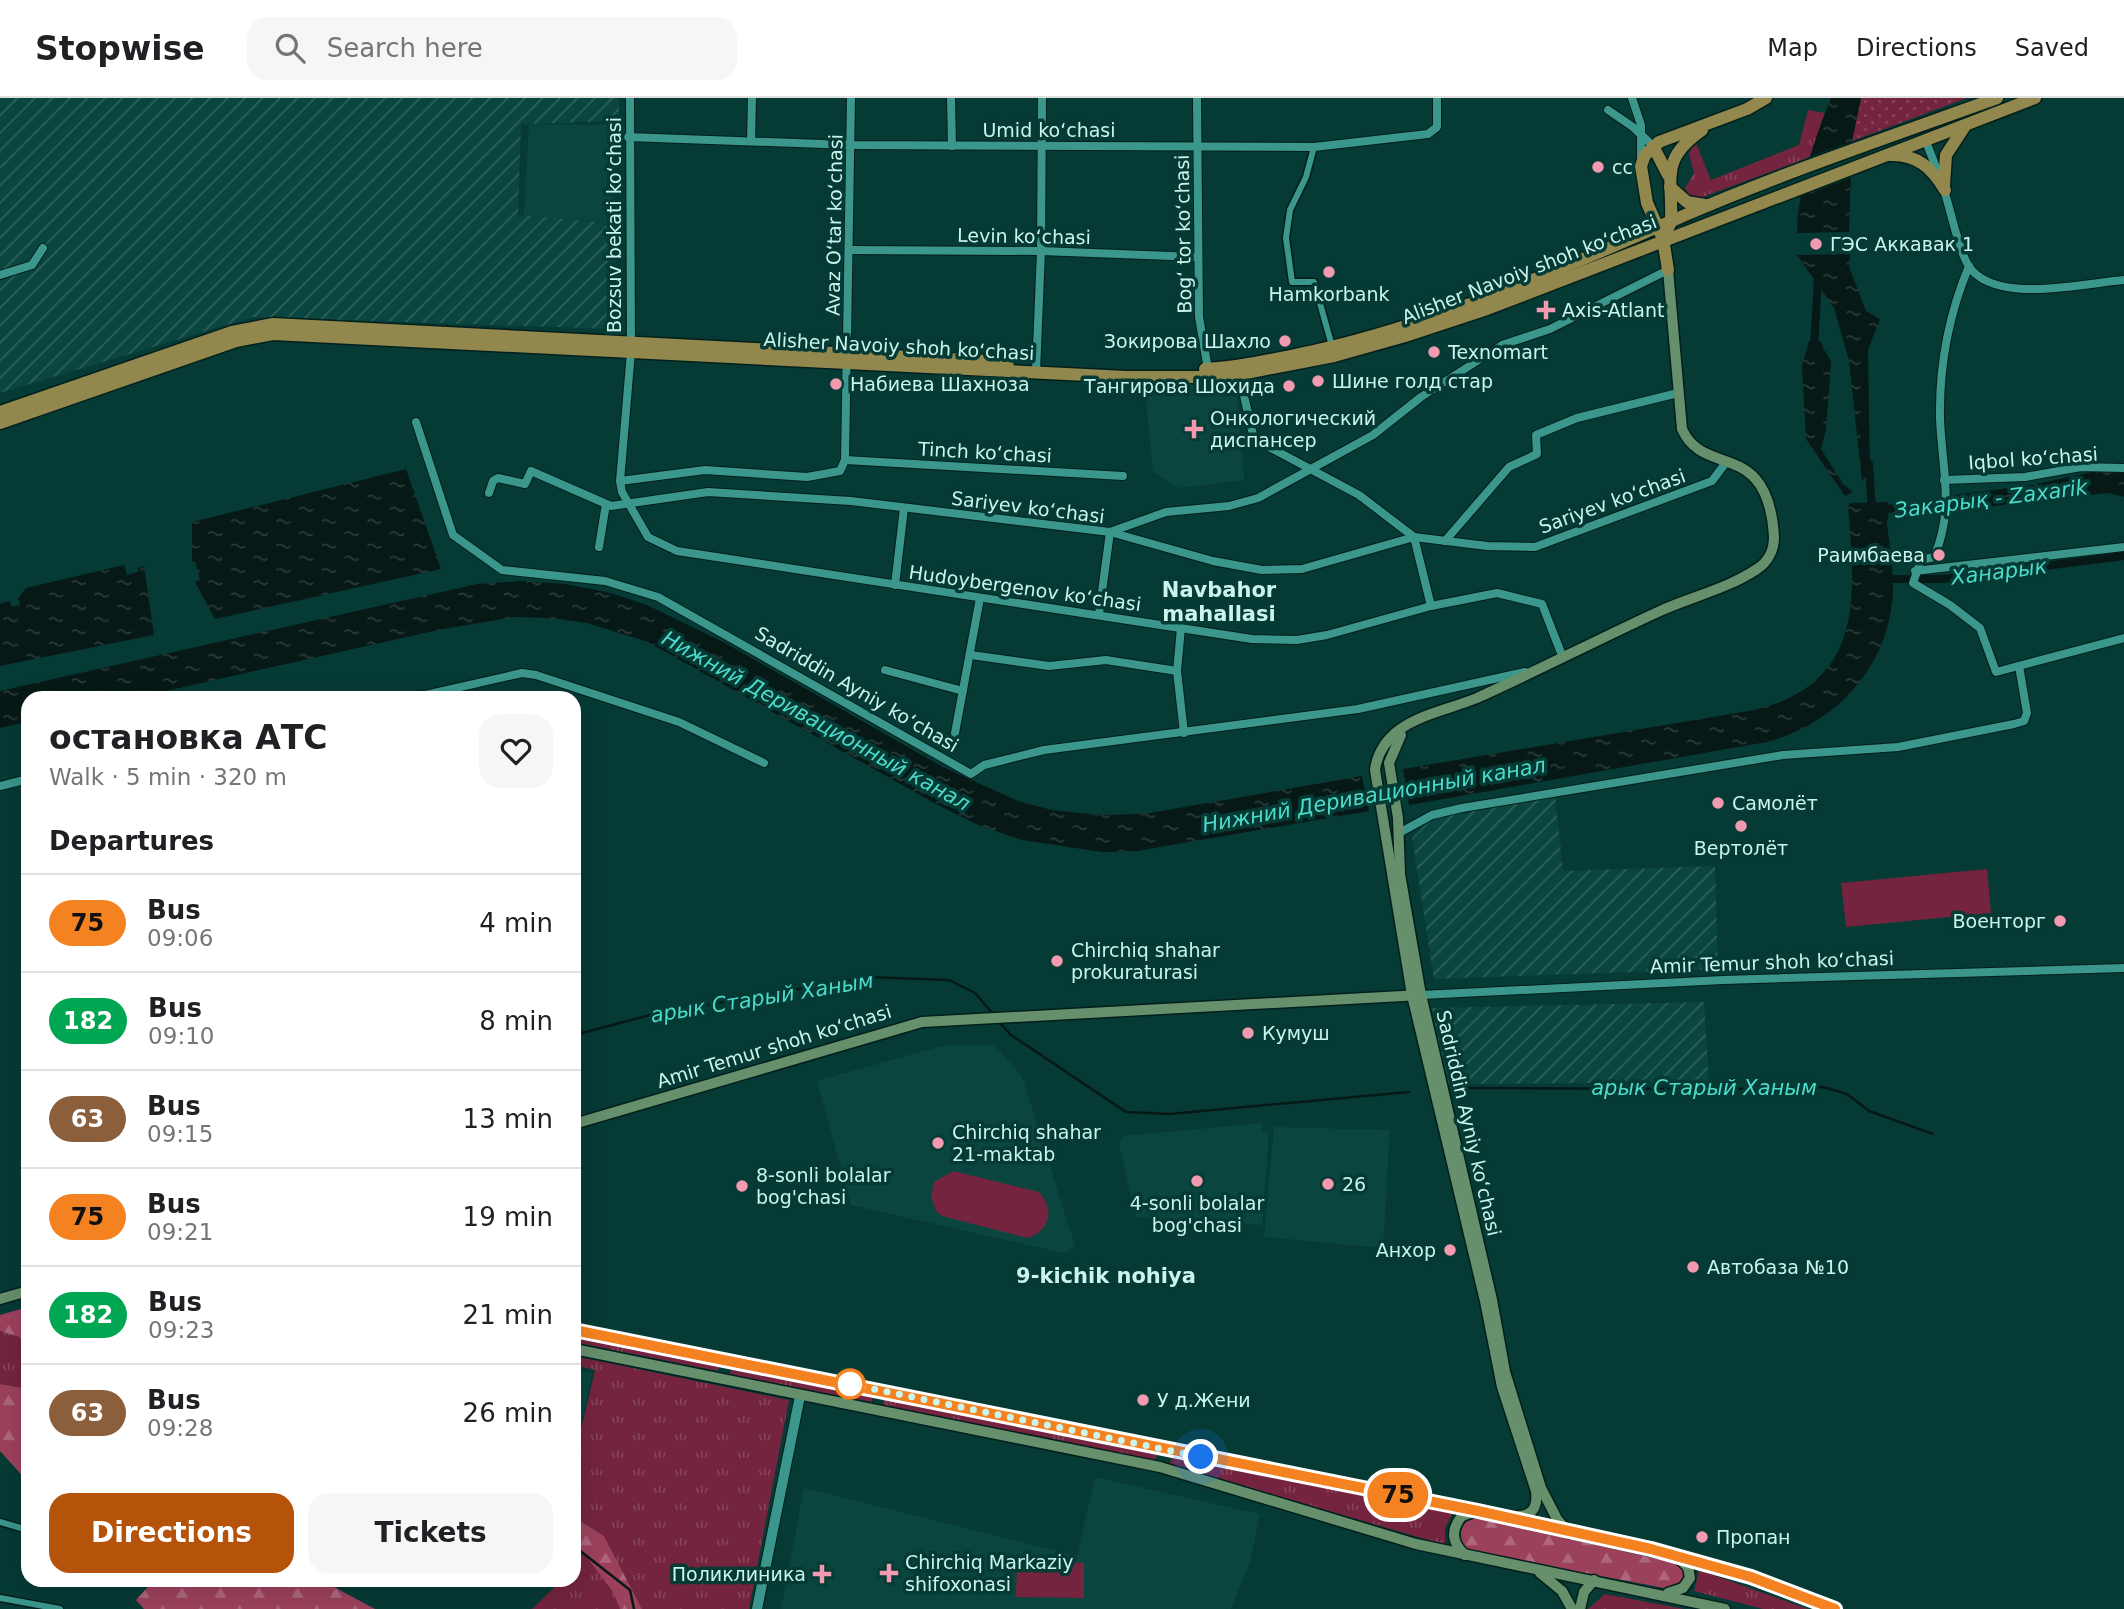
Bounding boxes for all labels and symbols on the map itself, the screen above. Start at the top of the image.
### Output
street label: Bozsuv bekati ko‘chasi [603,117,625,333]
street label: Umid ko‘chasi [982,119,1116,141]
street label: Avaz O‘tar ko‘chasi [821,134,847,316]
street label: Bog‘ tor ko‘chasi [1171,154,1195,314]
place label: cc [1612,156,1633,178]
marker: cc [1590,159,1606,175]
street label: Alisher Navoiy shoh koʻchasi [1398,210,1660,328]
street label: Levin ko‘chasi [957,224,1091,248]
place label: ГЭС Аккавак 1 [1830,233,1974,255]
marker: ГЭС Аккавак 1 [1808,236,1824,252]
marker: Hamkorbank [1321,264,1337,280]
place label: Hamkorbank [1269,283,1389,305]
place label: Axis-Atlant [1562,299,1664,321]
marker: Axis-Atlant [1536,300,1556,320]
street label: Alisher Navoiy shoh koʻchasi [763,328,1035,364]
place label: Зокирова Шахло [1104,330,1271,352]
marker: Зокирова Шахло [1277,333,1293,349]
place label: Texnomart [1447,341,1548,363]
marker: Texnomart [1426,344,1442,360]
place label: Шине голд стар [1332,370,1493,392]
place label: Набиева Шахноза [850,373,1030,395]
marker: Шине голд стар [1310,373,1326,389]
place label: Тангирова Шохида [1083,375,1275,397]
marker: Набиева Шахноза [828,376,844,392]
marker: Тангирова Шохида [1281,378,1297,394]
place label: Онкологический диспансер [1210,407,1376,451]
marker: Онкологический диспансер [1184,419,1204,439]
street label: Tinch ko‘chasi [916,437,1053,466]
street label: Iqbol koʻchasi [1967,442,2099,474]
street label: Sariyev ko‘chasi [1536,464,1688,538]
water label: Закарық - Zaxarik [1893,475,2090,523]
street label: Sariyev ko‘chasi [950,487,1106,527]
place label: Раимбаева [1817,544,1925,566]
marker: Раимбаева [1931,547,1947,563]
water label: Ханарык [1949,554,2049,590]
street label: Hudoybergenov ko‘chasi [907,561,1143,615]
district label: Navbahor mahallasi [1162,578,1277,626]
street label: Sadriddin Ayniy ko‘chasi [751,622,963,756]
water label: Нижний Деривационный канал [658,626,974,816]
water label: Нижний Деривационный канал [1200,753,1548,837]
place label: Самолёт [1732,792,1818,814]
marker: Самолёт [1710,795,1726,811]
marker: Вертолёт [1733,818,1749,834]
place label: Вертолёт [1694,837,1788,859]
place label: Военторг [1952,910,2046,932]
marker: Военторг [2052,913,2068,929]
place label: Chirchiq shahar prokuraturasi [1071,939,1220,983]
street label: Amir Temur shoh ko‘chasi [1650,947,1894,977]
marker: Chirchiq shahar prokuraturasi [1049,953,1065,969]
water label: арык Старый Ханым [649,968,875,1027]
street label: Amir Temur shoh ko‘chasi [654,1000,894,1092]
street label: Sadriddin Ayniy ko‘chasi [1432,1008,1506,1238]
place label: Кумуш [1262,1022,1330,1044]
marker: Кумуш [1240,1025,1256,1041]
water label: арык Старый Ханым [1591,1076,1817,1100]
place label: Chirchiq shahar 21-maktab [952,1121,1101,1165]
marker: Chirchiq shahar 21-maktab [930,1135,946,1151]
place label: 8-sonli bolalar bog'chasi [756,1164,891,1208]
marker: 4-sonli bolalar bog'chasi [1189,1173,1205,1189]
place label: 26 [1342,1173,1366,1195]
marker: 26 [1320,1176,1336,1192]
marker: 8-sonli bolalar bog'chasi [734,1178,750,1194]
place label: 4-sonli bolalar bog'chasi [1130,1192,1264,1236]
place label: Анхор [1376,1239,1436,1261]
marker: Анхор [1442,1242,1458,1258]
place label: Автобаза №10 [1707,1256,1849,1278]
marker: Автобаза №10 [1685,1259,1701,1275]
district label: 9-kichik nohiya [1016,1264,1196,1288]
unlabelled marker [835,1369,865,1399]
place label: У д.Жени [1157,1389,1251,1411]
marker: У д.Жени [1135,1392,1151,1408]
your location [1183,1439,1218,1474]
line badge: 75 [1366,1472,1430,1518]
place label: Пропан [1716,1526,1790,1548]
marker: Пропан [1694,1529,1710,1545]
place label: Chirchiq Markaziy shifoxonasi [905,1551,1074,1595]
place label: Поликлиника [672,1563,806,1585]
marker: Chirchiq Markaziy shifoxonasi [879,1563,899,1583]
marker: Поликлиника [812,1564,832,1584]

